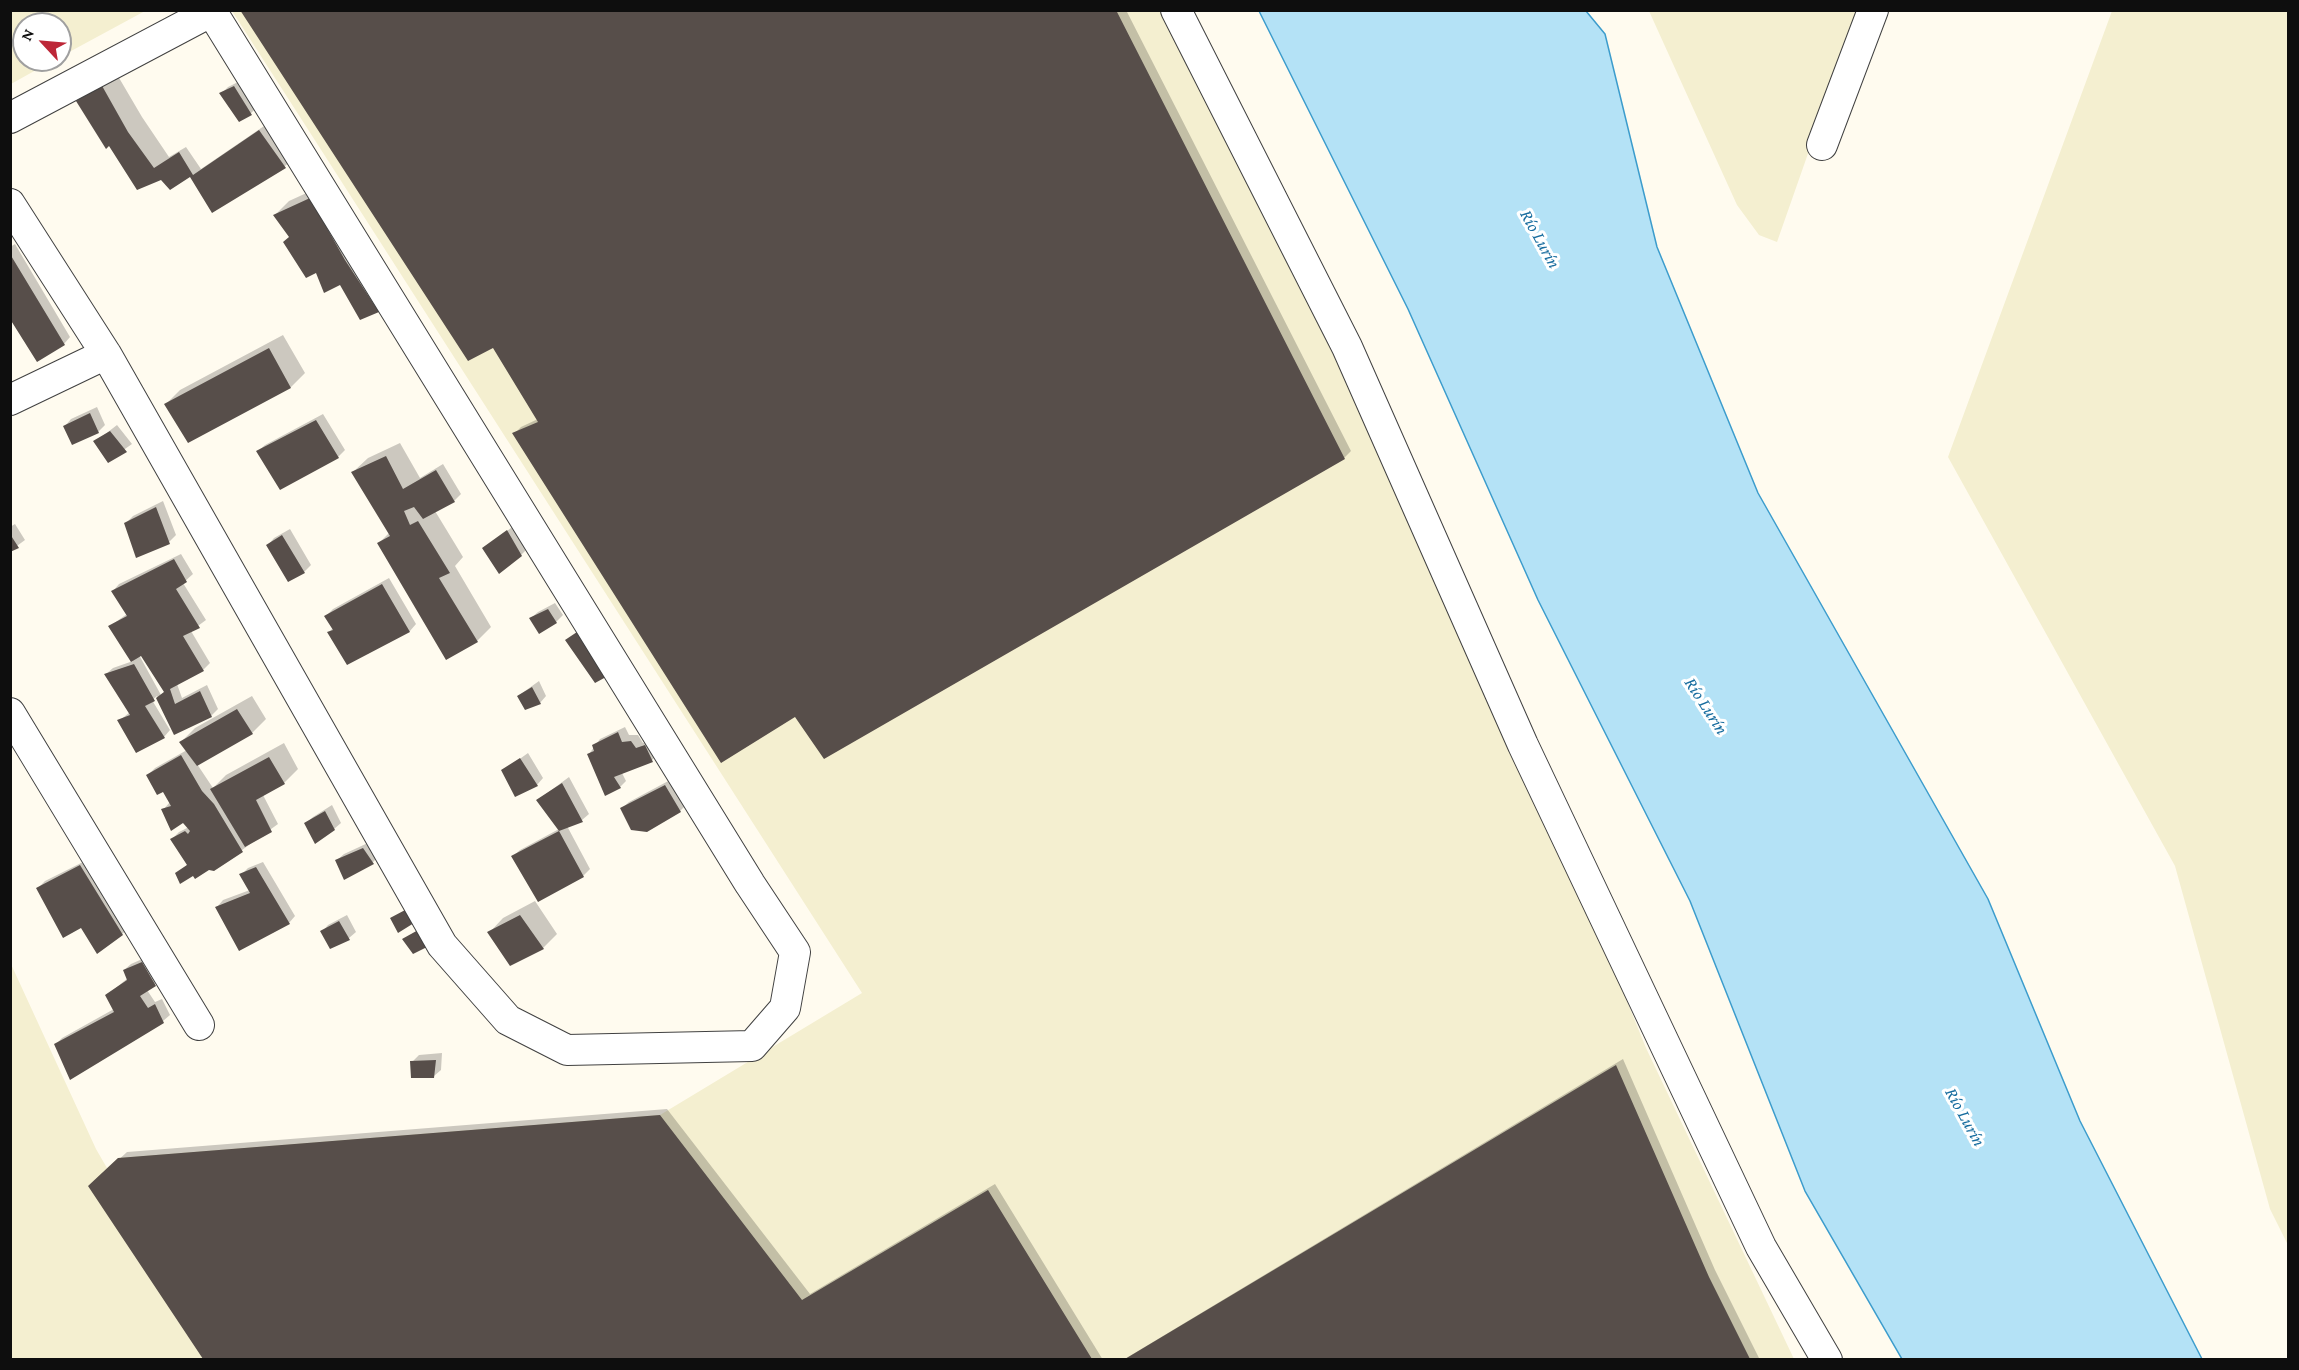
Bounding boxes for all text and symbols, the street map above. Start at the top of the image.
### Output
north arrow [12,12,72,72]
text: N [17,26,37,43]
water label: Río Lurín [1515,206,1565,272]
water label: Río Lurín [1680,673,1732,739]
water label: Río Lurín [1940,1084,1990,1150]

